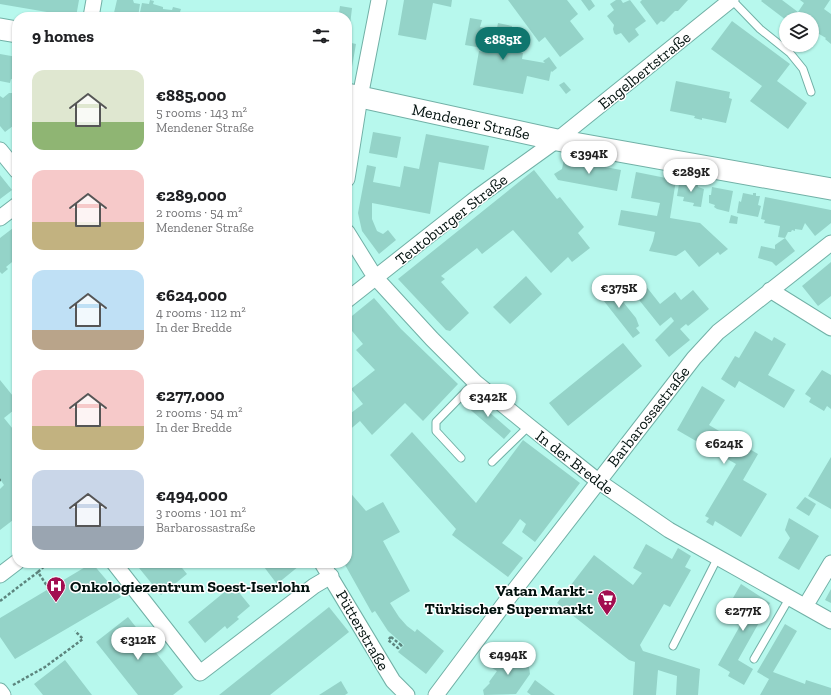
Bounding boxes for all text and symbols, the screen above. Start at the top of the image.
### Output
map controls [779,12,819,52]
button: layers [779,12,819,52]
icon: filters [310,25,332,47]
text: 9 homes [32,26,94,46]
pin: €885K [475,27,531,61]
street label: Engelbertstraße [594,27,694,113]
text: €885K [484,32,522,47]
text: €885,000 [156,85,226,105]
icon: home [64,86,112,134]
street label: Mendener Straße [410,99,532,144]
text: 5 rooms · 143 m² [156,105,247,120]
text: Mendener Straße [156,120,254,135]
pin: €394K [561,141,617,175]
text: €394K [570,146,608,161]
pin: €289K [663,159,719,193]
text: €289K [672,164,710,179]
street label: Teutoburger Straße [391,170,511,269]
text: €289,000 [156,185,227,205]
icon: home [64,186,112,234]
text: 2 rooms · 54 m² [156,205,242,220]
text: Mendener Straße [156,220,254,235]
pin: €375K [591,275,647,309]
text: €375K [601,280,637,295]
text: €624,000 [156,285,227,305]
icon: home [64,286,112,334]
text: 4 rooms · 112 m² [156,305,246,320]
text: In der Bredde [156,320,232,335]
street label: Barbarossastraße [603,362,694,470]
pin: €342K [460,384,516,418]
text: €277,000 [156,385,225,405]
icon: home [64,386,112,434]
text: €342K [469,389,507,404]
text: 2 rooms · 54 m² [156,405,242,420]
text: In der Bredde [156,420,232,435]
street label: In der Bredde [532,426,617,499]
pin: €624K [696,431,752,465]
text: €624K [705,436,743,451]
text: €494,000 [156,485,228,505]
icon: home [64,486,112,534]
text: 3 rooms · 101 m² [156,505,246,520]
text: Barbarossastraße [156,520,255,535]
hospital icon: Onkologiezentrum Soest-Iserlohn [45,575,67,603]
place label: Onkologiezentrum Soest-Iserlohn [70,577,310,596]
place label: Vatan Markt - Türkischer Supermarkt [424,581,594,618]
street label: Pütterstraße [332,587,393,674]
supermarket icon: Vatan Markt - Türkischer Supermarkt [596,588,618,616]
pin: €277K [715,598,771,632]
text: €277K [725,603,761,618]
pin: €312K [110,627,166,661]
text: €312K [120,632,156,647]
pin: €494K [480,642,536,676]
text: €494K [489,647,527,662]

